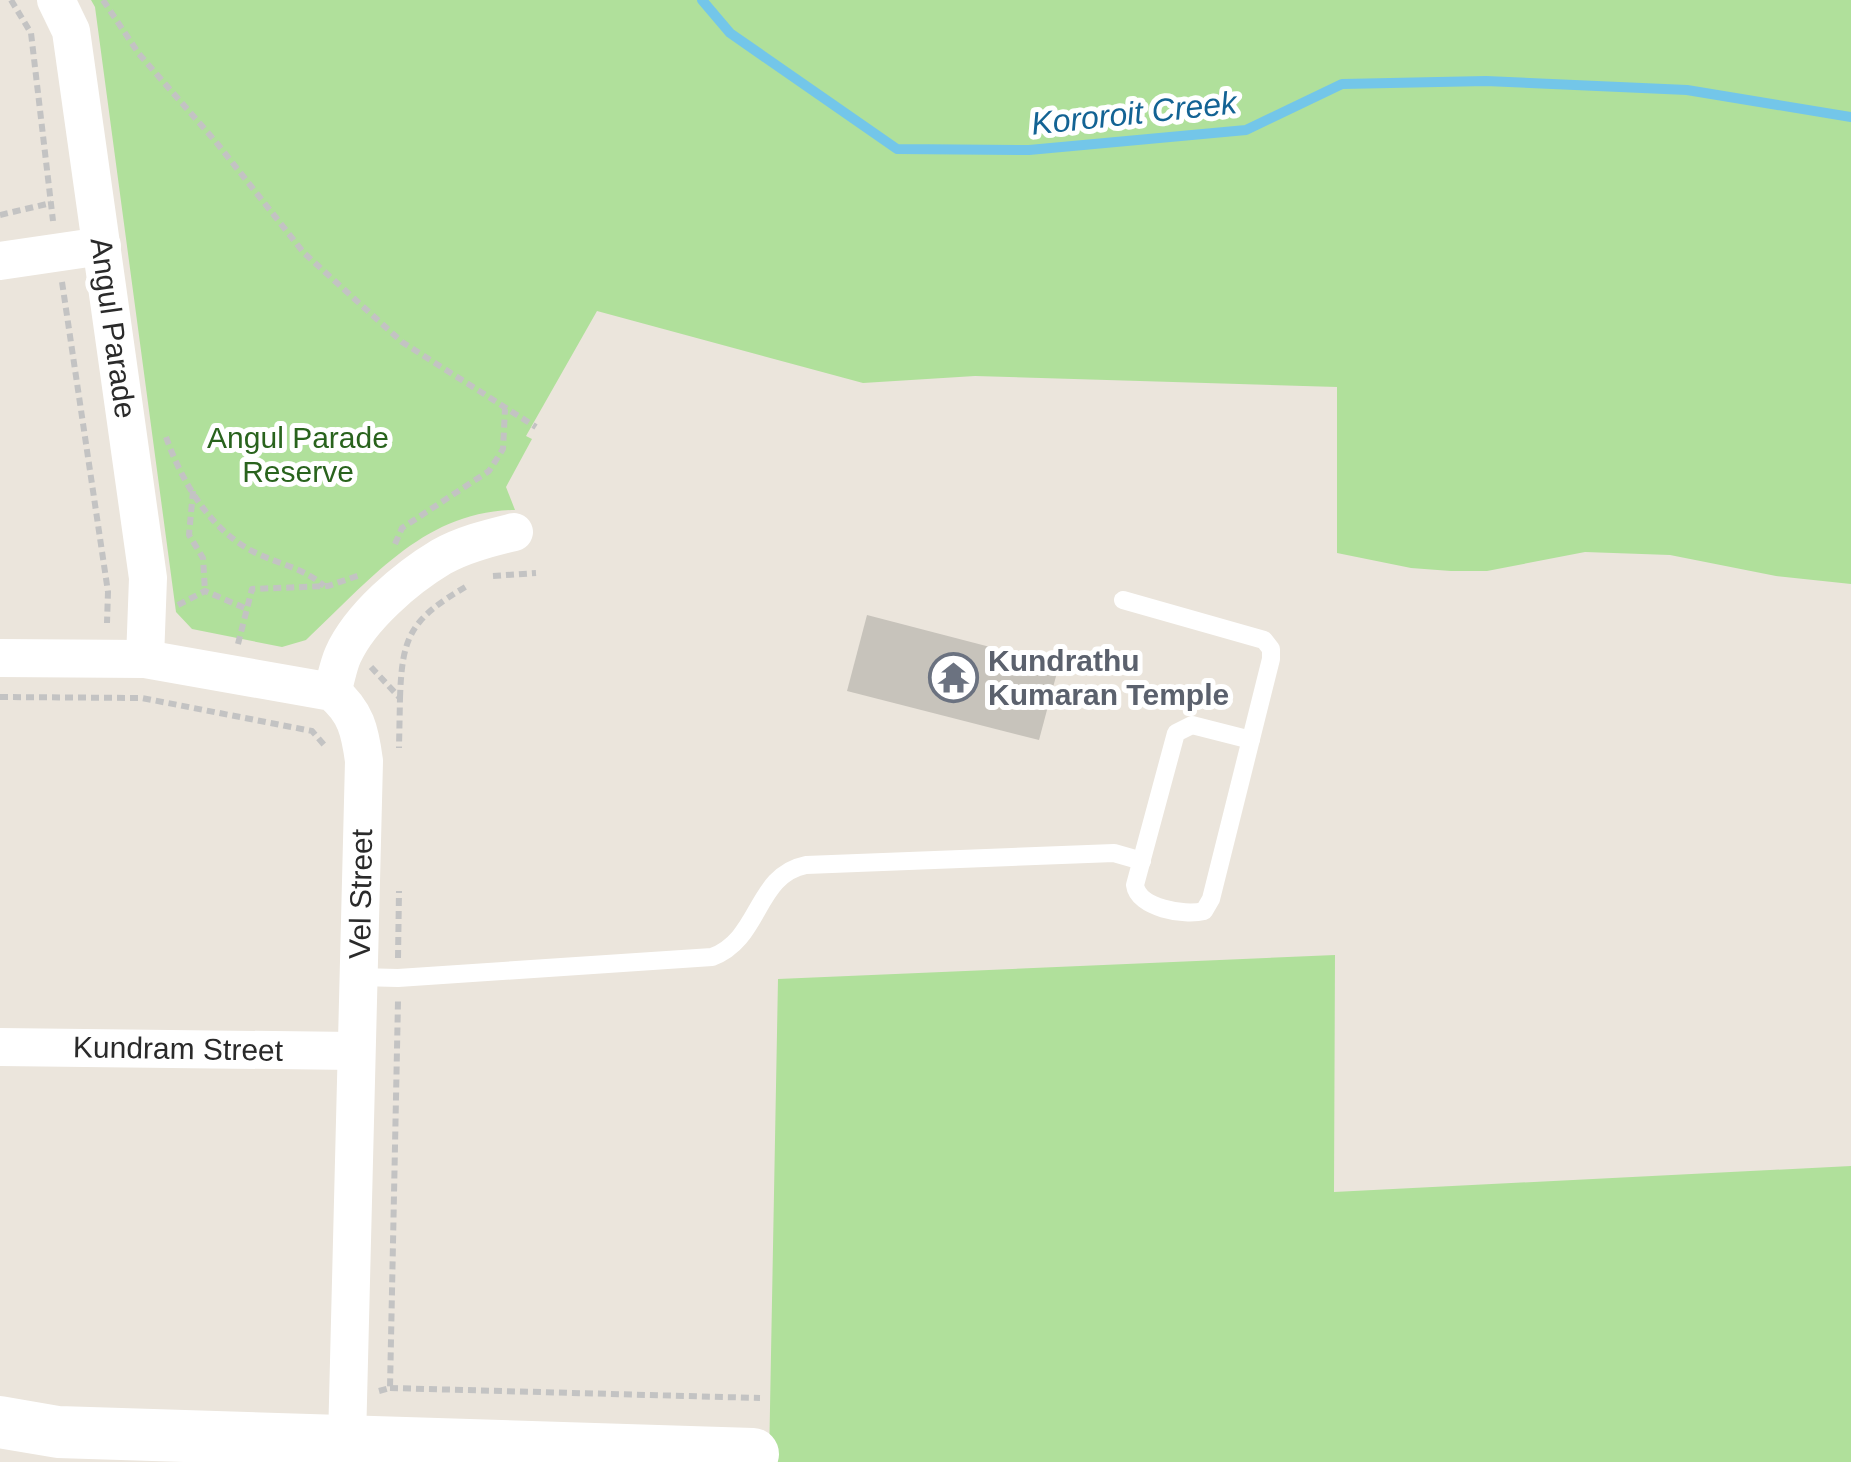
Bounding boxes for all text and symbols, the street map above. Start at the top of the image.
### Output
water label: Kororoit Creek [1030,84,1240,142]
street label: Angul Parade [85,236,142,420]
park label: Angul Parade Reserve [207,421,389,488]
place label: Kundrathu Kumaran Temple [988,644,1229,711]
temple icon: Kundrathu Kumaran Temple [927,652,979,704]
street label: Vel Street [343,828,378,959]
street label: Kundram Street [73,1030,284,1067]

